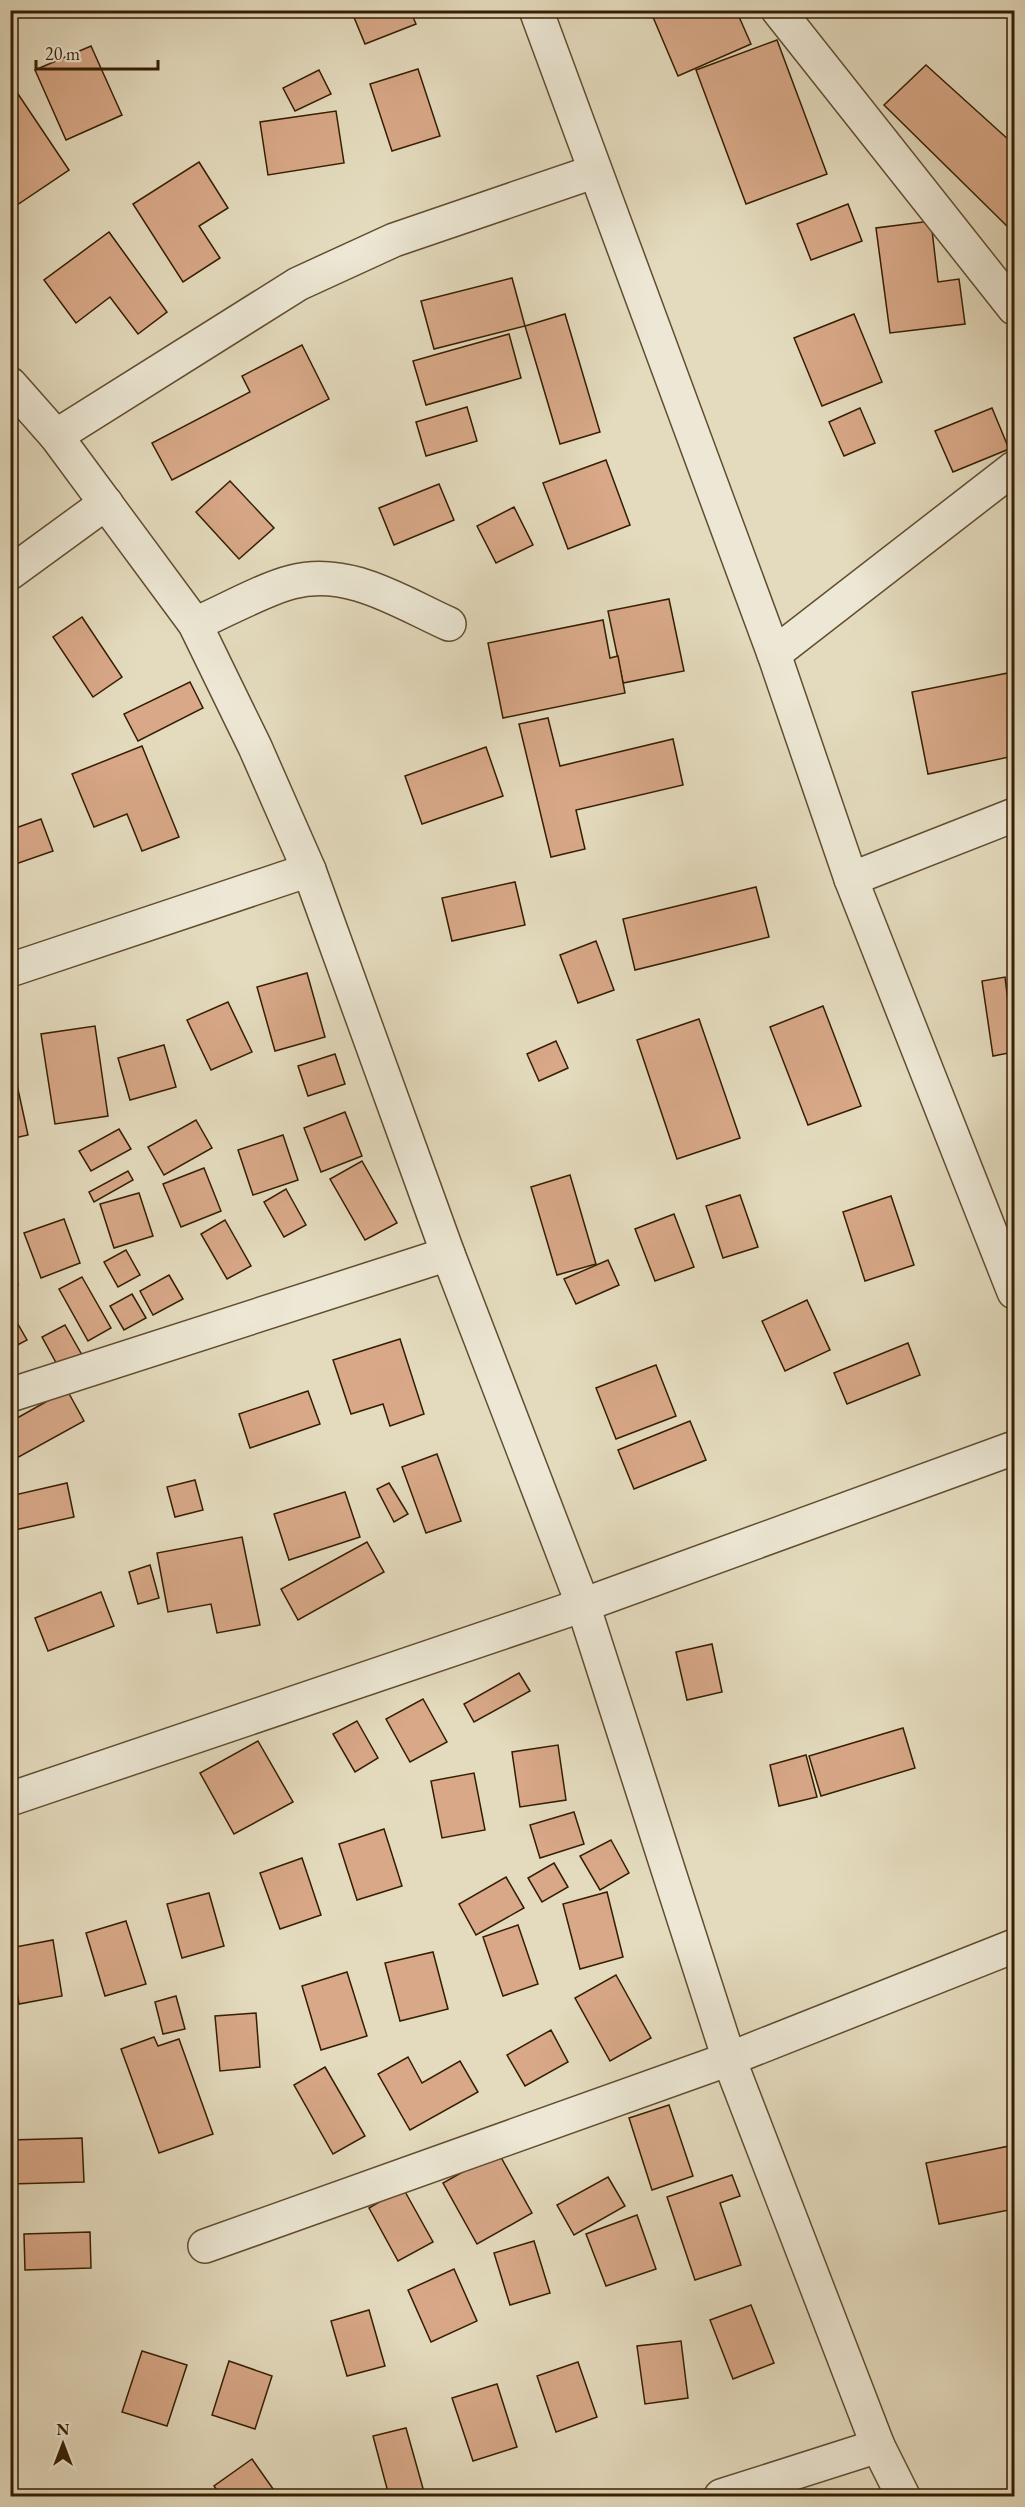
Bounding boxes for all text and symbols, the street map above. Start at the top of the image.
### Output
scale bar [36,33,158,71]
text: 20 m [45,42,80,65]
north arrow [33,2414,93,2474]
text: N [57,2419,70,2440]

